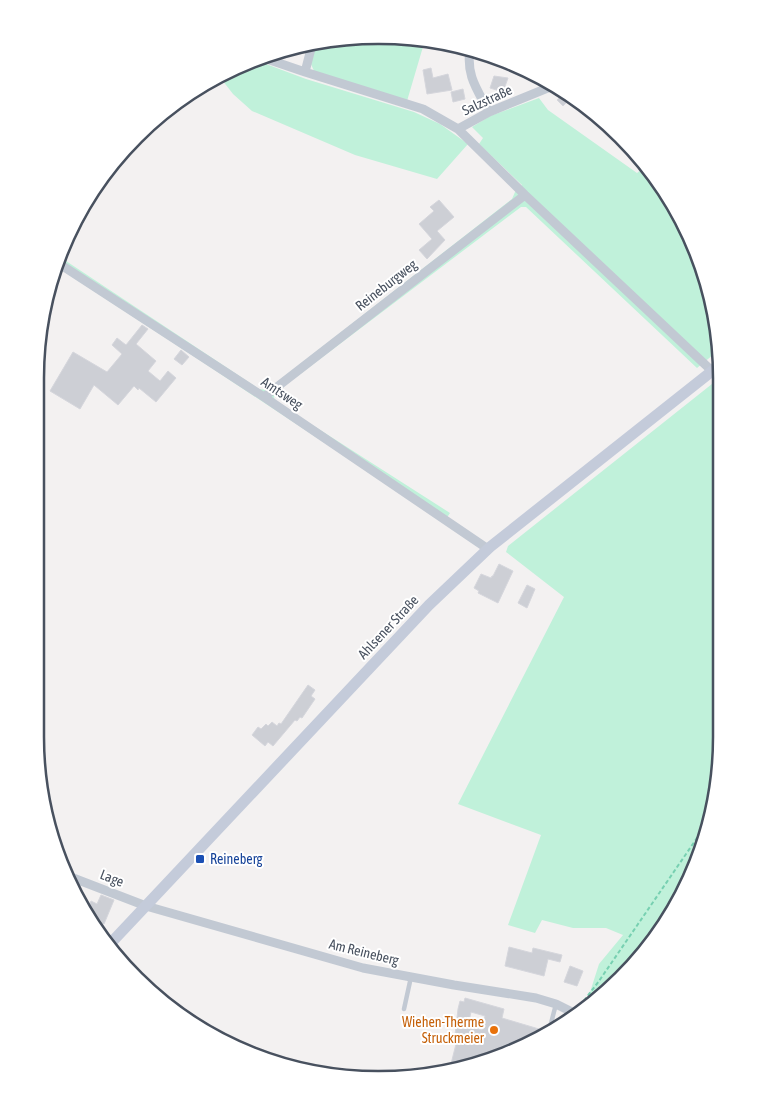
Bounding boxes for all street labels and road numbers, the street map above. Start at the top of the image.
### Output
street label: Salzstraße [459,81,515,119]
street label: Reineburgweg [352,256,420,314]
street label: Amtsweg [258,373,306,413]
street label: Ahlsener Straße [355,592,421,662]
street label: Lage [98,866,126,890]
street label: Am Reineberg [327,936,401,968]

